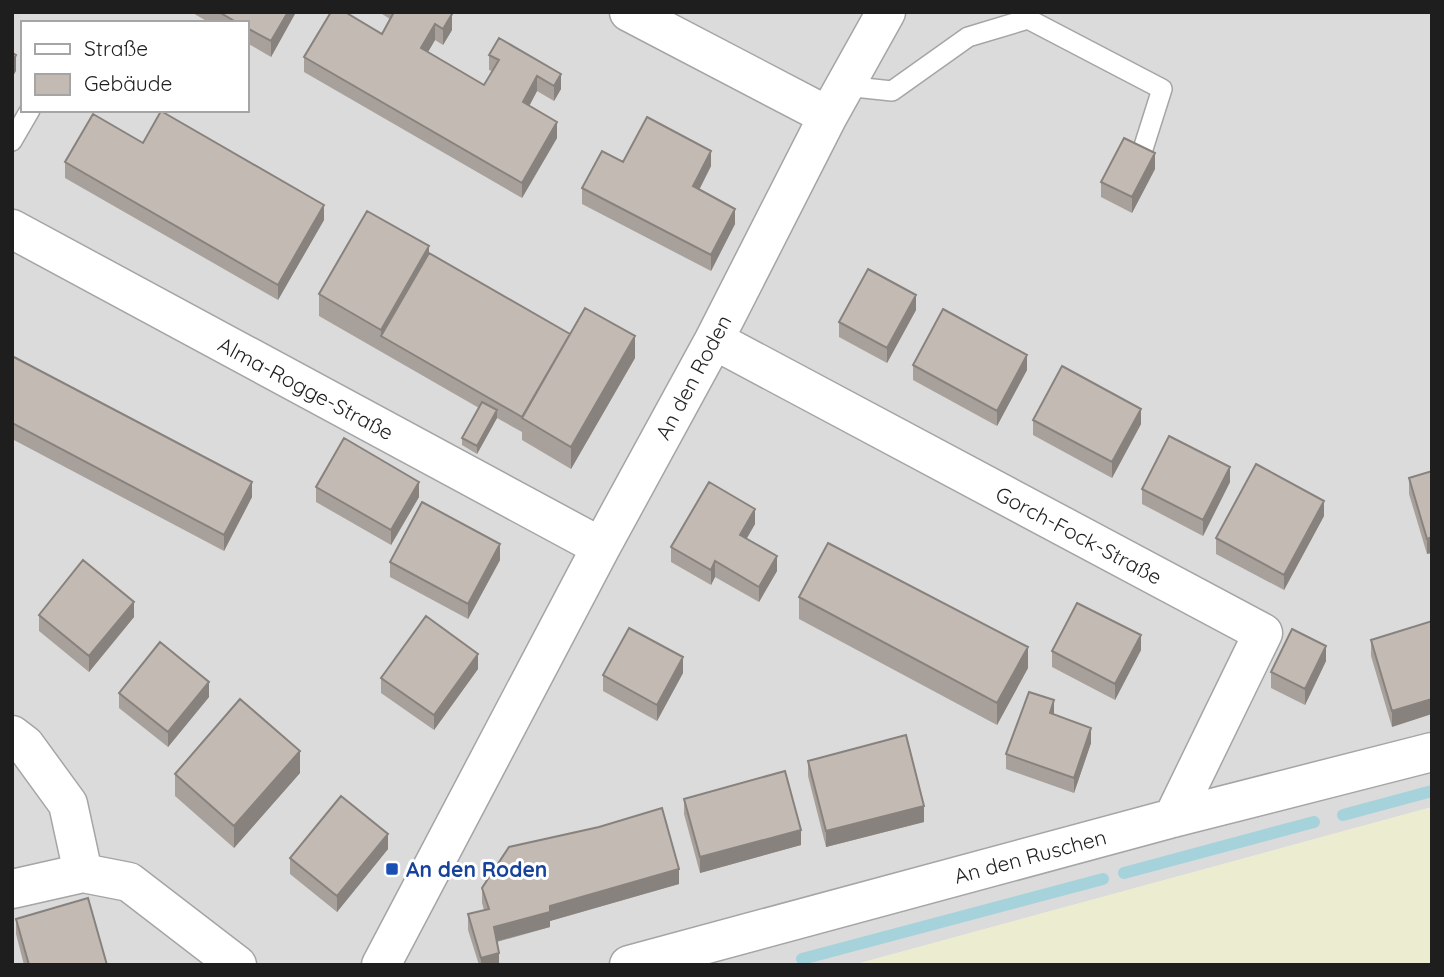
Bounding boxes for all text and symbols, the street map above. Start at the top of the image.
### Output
legend [21,21,248,112]
text: Straße [84,35,148,61]
text: Gebäude [84,70,172,96]
street label: An den Roden [649,310,737,444]
street label: Alma-Rogge-Straße [214,331,398,445]
street label: Gorch-Fock-Straße [991,480,1167,590]
street label: An den Ruschen [951,823,1109,889]
place label: An den Roden [406,856,547,882]
marker: An den Roden [384,861,400,877]

